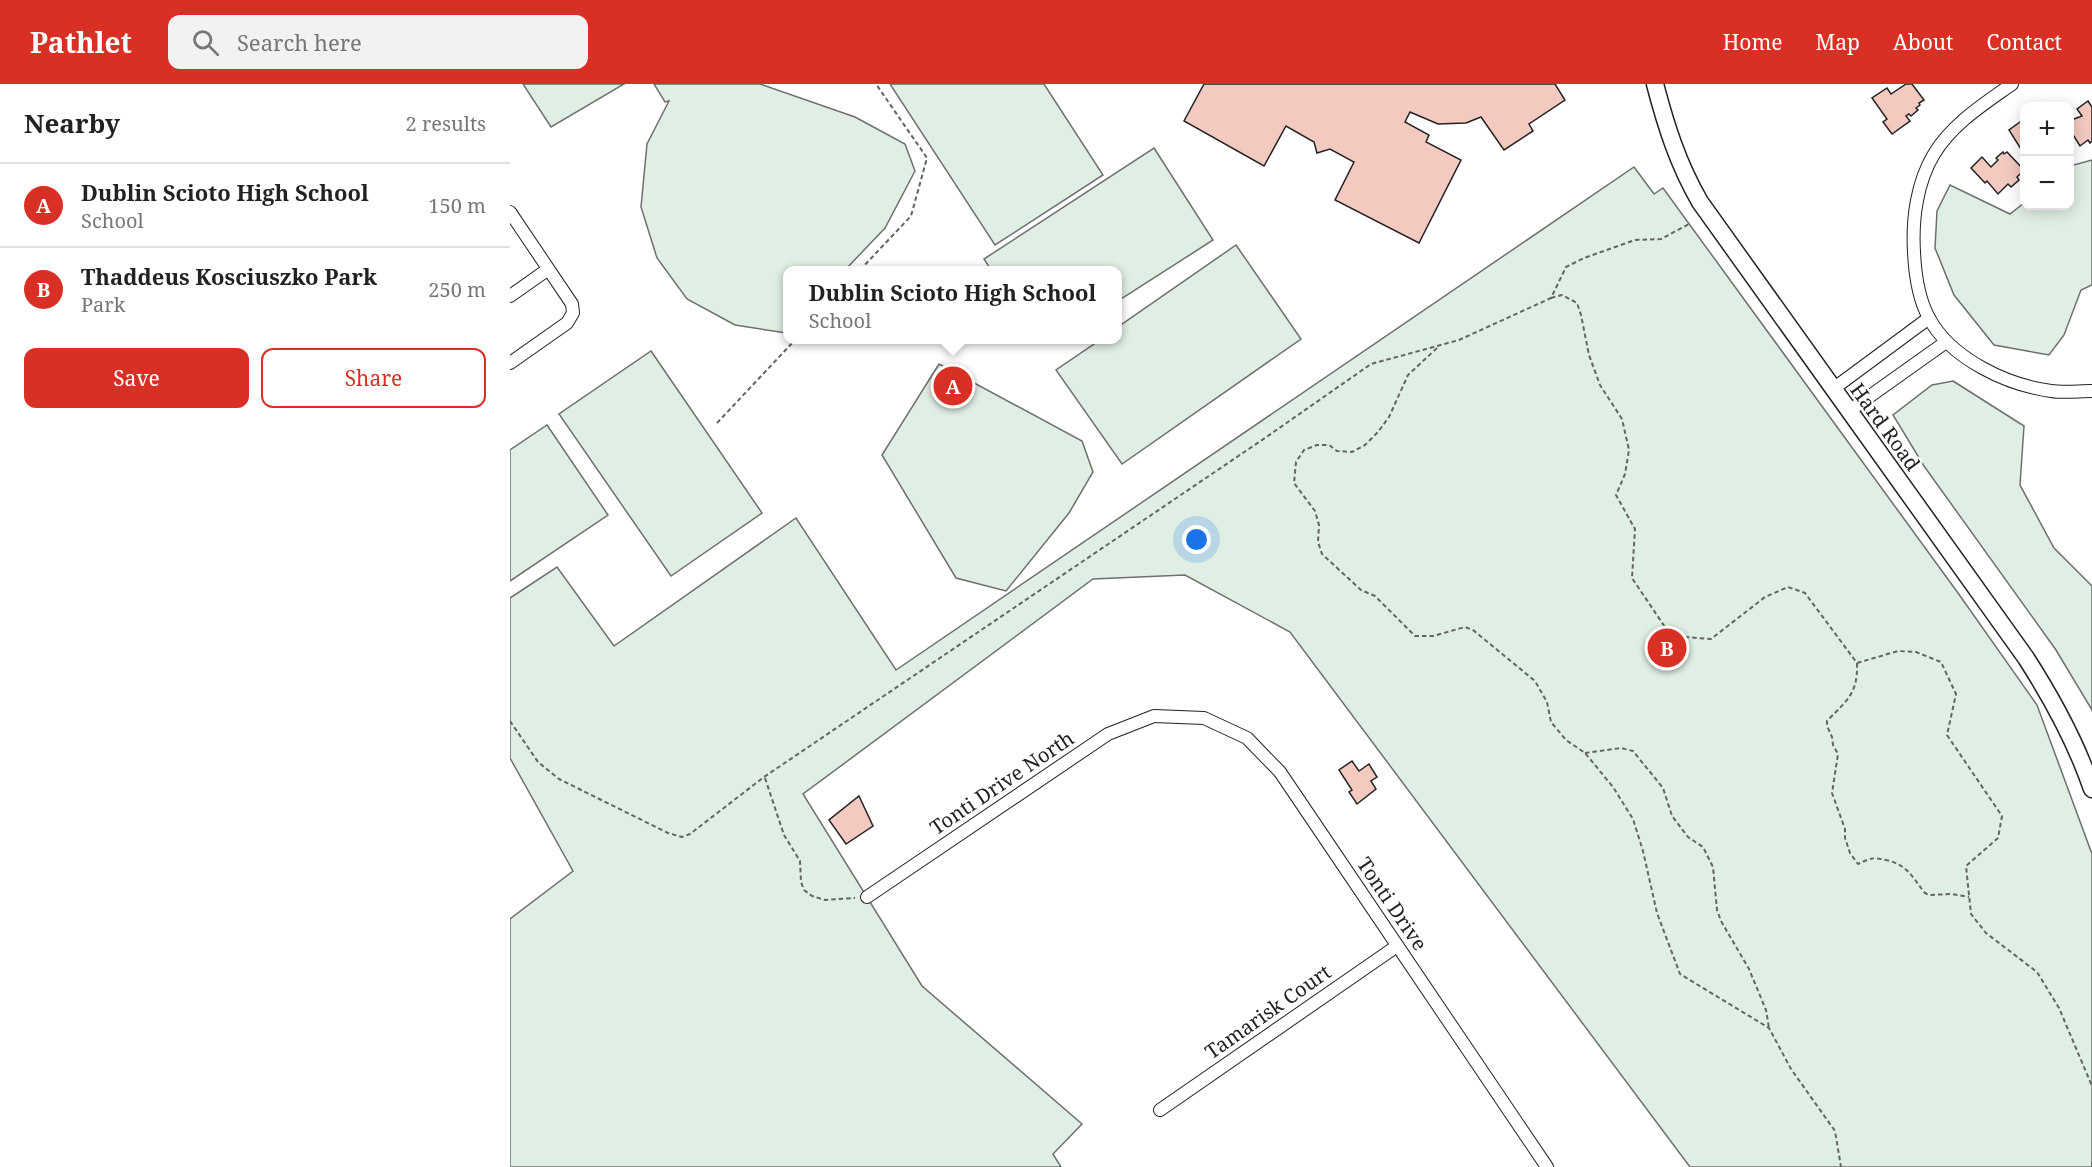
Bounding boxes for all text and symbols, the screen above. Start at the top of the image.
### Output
search box [168,15,588,69]
text: Pathlet [30,23,132,61]
icon: search [189,26,222,59]
text: Search here [237,27,362,57]
text: Home [1723,28,1783,56]
text: Map [1816,28,1860,56]
text: About [1893,28,1954,56]
text: Contact [1987,28,2062,56]
map controls [2020,102,2074,210]
button: + [2020,102,2074,156]
text: Nearby [24,105,120,141]
text: 2 results [406,110,486,137]
button: − [2020,156,2074,210]
text: Dublin Scioto High School [81,177,369,207]
text: A [36,192,51,219]
text: 150 m [428,192,486,219]
text: School [81,207,144,234]
text: Thaddeus Kosciuszko Park [81,261,377,291]
popup [783,266,1122,344]
text: B [37,276,50,303]
text: 250 m [428,276,486,303]
text: Dublin Scioto High School [809,277,1096,307]
text: Park [81,291,125,318]
text: School [809,307,871,334]
button: Save [24,348,249,408]
button: Share [261,348,486,408]
pin: A [934,364,972,408]
street label: Hard Road [1844,377,1926,476]
your location [1182,525,1211,554]
pin: B [1648,626,1686,670]
street label: Tonti Drive North [924,724,1079,841]
street label: Tonti Drive [1351,852,1434,956]
street label: Tamarisk Court [1199,958,1336,1065]

